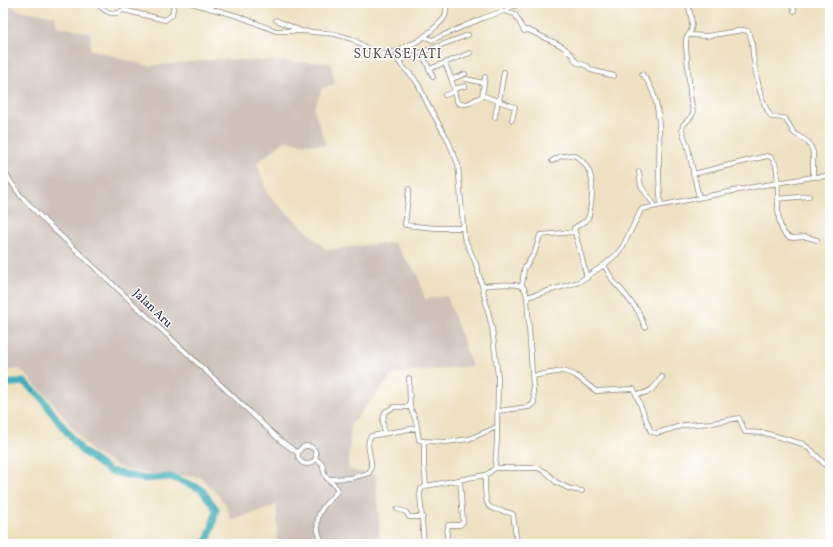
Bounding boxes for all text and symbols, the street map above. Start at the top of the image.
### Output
district label: SUKASEJATI [354,45,442,64]
street label: Jalan Aru [129,286,176,332]

